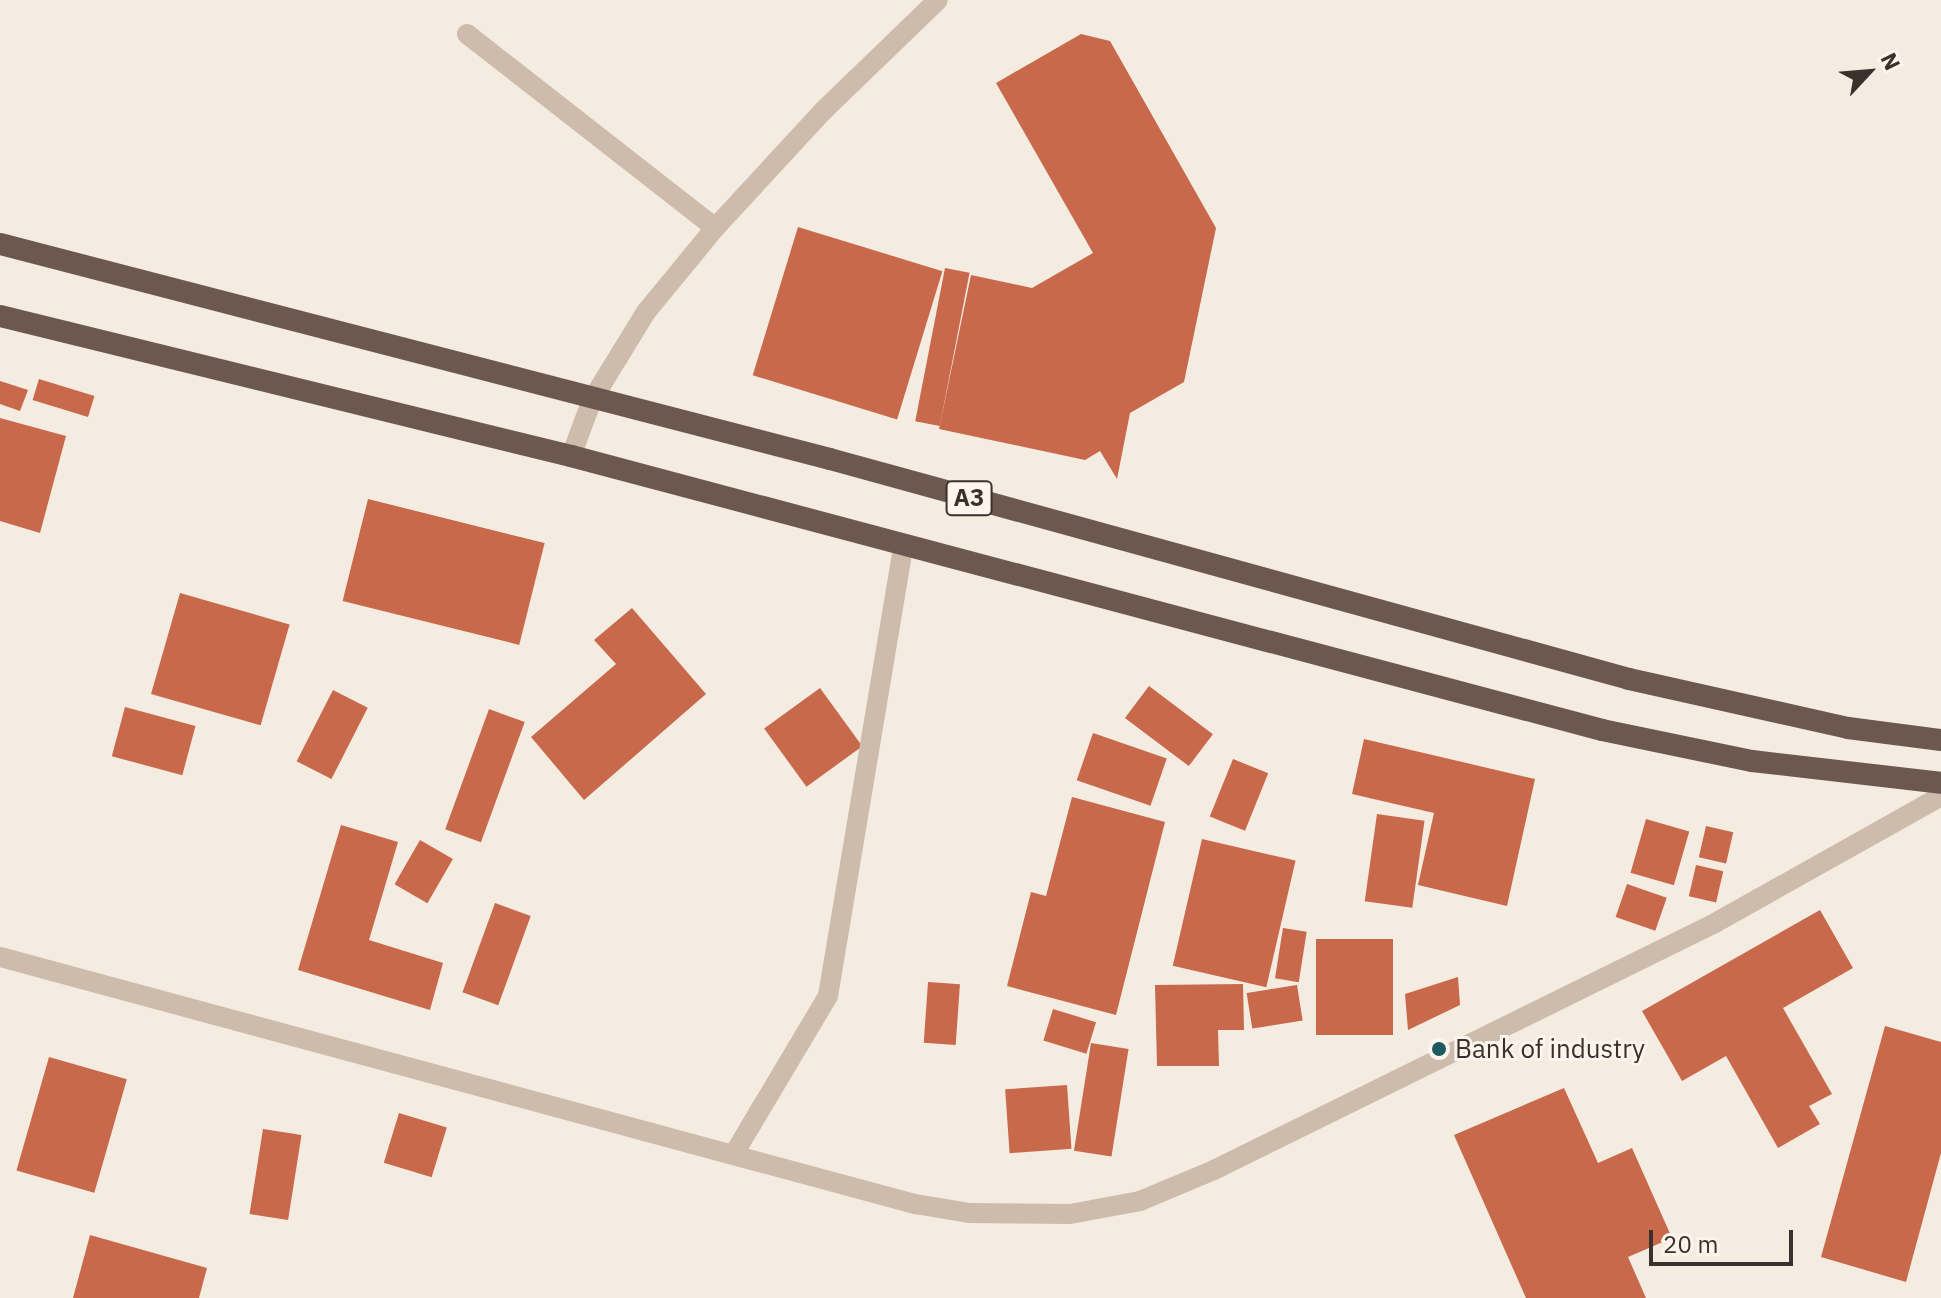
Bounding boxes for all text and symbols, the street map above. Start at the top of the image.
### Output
north arrow [1829,32,1909,112]
text: N [1874,48,1908,75]
road number: A3 [945,478,993,518]
place label: Bank of industry [1455,1033,1645,1065]
marker: Bank of industry [1430,1040,1448,1058]
scale bar [1653,1214,1797,1264]
text: 20 m [1663,1228,1718,1260]

